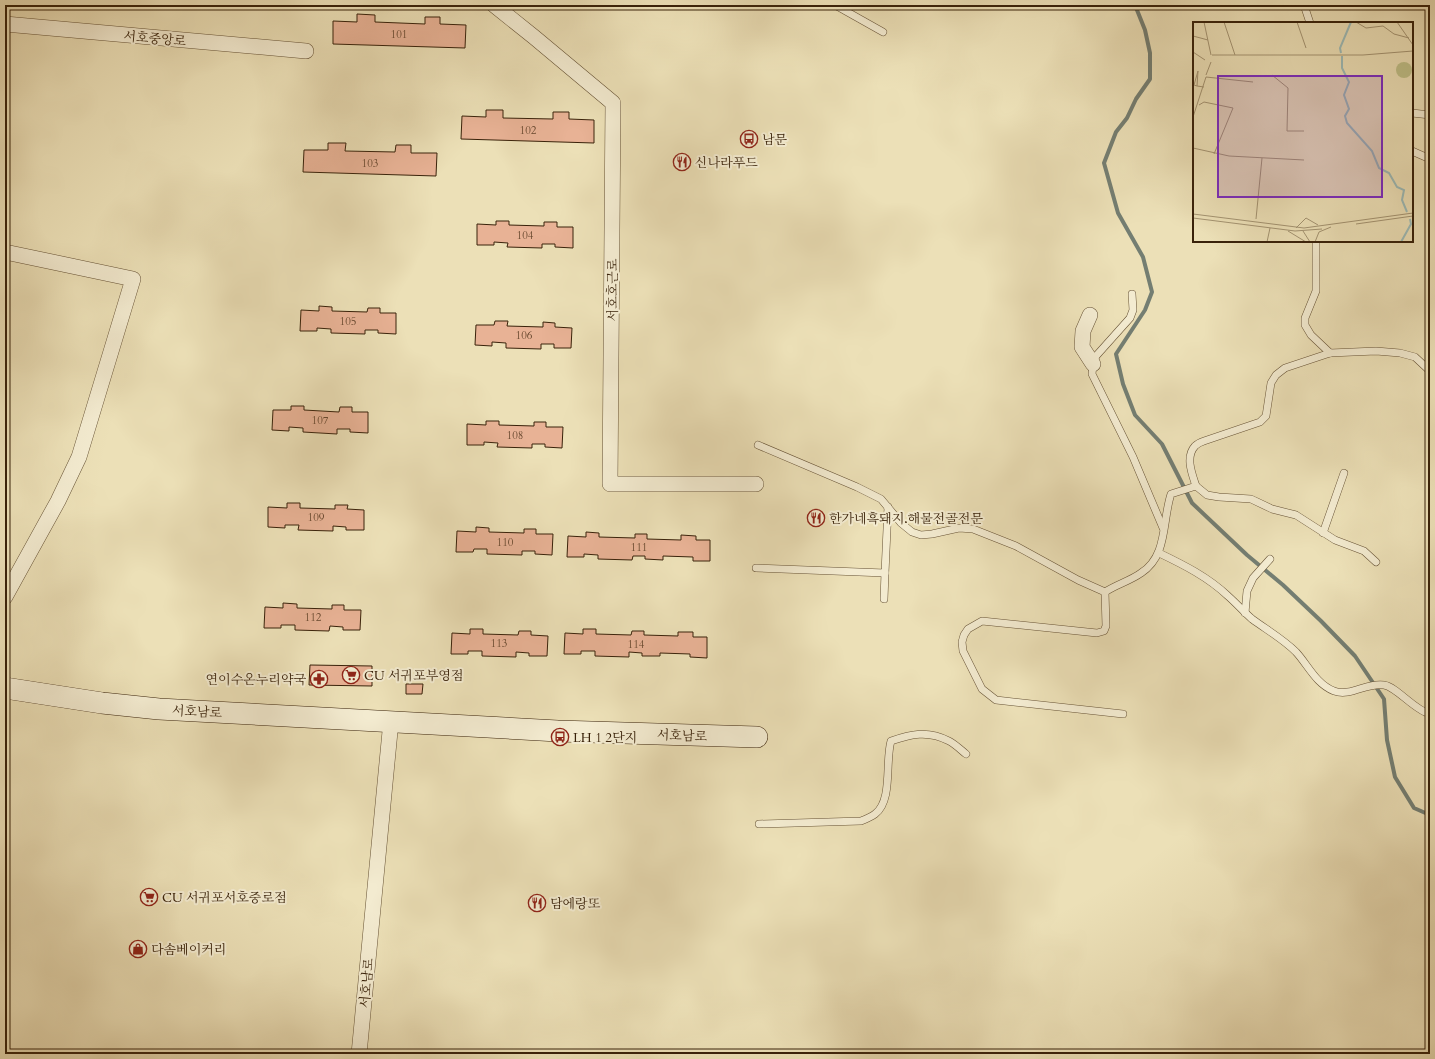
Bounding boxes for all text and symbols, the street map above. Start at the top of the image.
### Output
inset map [1193,22,1413,242]
street label: 서호중앙로 [123,27,187,51]
house number: 101 [391,27,407,42]
house number: 102 [520,123,537,138]
bus stop icon: 남문 [739,129,759,149]
place label: 남문 [762,131,788,149]
restaurant icon: 신나라푸드 [672,152,692,172]
place label: 신나라푸드 [695,154,758,172]
house number: 103 [362,156,379,171]
house number: 104 [517,228,534,243]
street label: 서호호근로 [604,258,622,321]
house number: 105 [340,314,356,329]
house number: 106 [516,328,533,343]
house number: 107 [312,413,329,428]
house number: 108 [507,428,523,443]
restaurant icon: 한가네흑돼지.해물전골전문 [806,508,826,528]
house number: 109 [308,510,325,525]
place label: 한가네흑돼지.해물전골전문 [829,510,983,528]
house number: 110 [497,535,514,550]
house number: 111 [631,540,647,555]
house number: 112 [305,610,322,625]
house number: 113 [491,636,508,651]
house number: 114 [628,637,645,652]
supermarket icon: CU 서귀포부영점 [341,665,361,685]
place label: CU 서귀포부영점 [364,667,463,685]
pharmacy icon: 연이수온누리약국 [309,669,329,689]
place label: 연이수온누리약국 [206,671,306,689]
street label: 서호남로 [171,702,223,722]
street label: 서호남로 [657,726,708,746]
bus stop icon: LH 1 2단지 [550,727,570,747]
place label: LH 1 2단지 [573,729,637,747]
supermarket icon: CU 서귀포서호중로점 [139,887,159,907]
place label: CU 서귀포서호중로점 [162,889,287,907]
restaurant icon: 담에랑또 [527,893,547,913]
place label: 담에랑또 [550,895,601,913]
shop icon: 다솜베이커리 [128,939,148,959]
place label: 다솜베이커리 [151,941,226,959]
street label: 서호남로 [356,957,378,1009]

